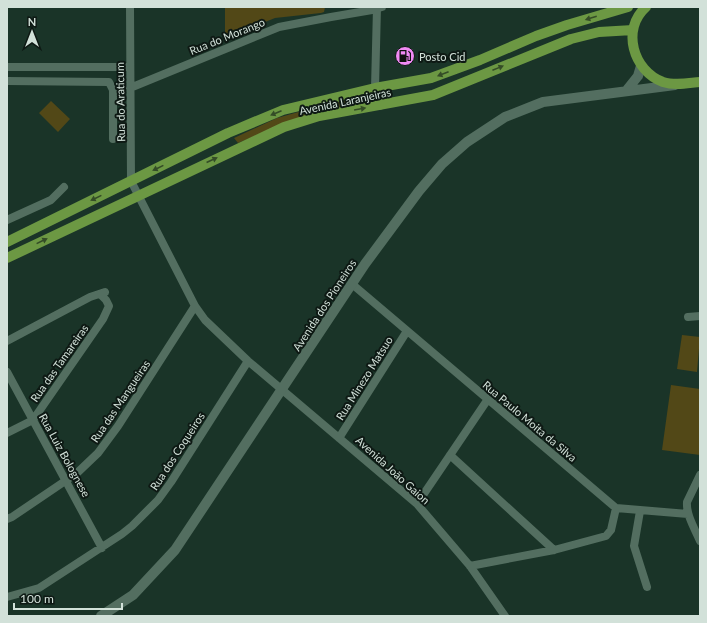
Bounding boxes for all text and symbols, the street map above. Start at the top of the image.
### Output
north arrow [12,12,52,52]
text: N [28,15,36,28]
street label: Rua do Morango [187,15,267,57]
one-way arrow [584,15,596,21]
fuel station icon: Posto Cid [394,45,416,67]
place label: Posto Cid [419,50,465,63]
street label: Rua do Araticum [113,62,127,142]
one-way arrow [492,65,504,71]
one-way arrow [436,71,448,77]
street label: Avenida Laranjeiras [298,85,392,117]
one-way arrow [354,106,366,112]
one-way arrow [270,110,281,116]
one-way arrow [206,157,218,163]
one-way arrow [152,165,164,171]
one-way arrow [91,195,102,201]
one-way arrow [36,238,48,245]
street label: Avenida dos Pioneiros [290,257,359,353]
street label: Rua das Tamareiras [27,322,91,404]
street label: Rua Minezo Matsuo [333,334,395,422]
street label: Rua das Mangueiras [88,357,152,445]
street label: Rua Paulo Moita da Silva [480,378,580,464]
street label: Rua dos Coqueiros [147,410,207,492]
street label: Rua Luiz Bolognese [37,411,93,499]
street label: Avenida João Gaion [353,433,433,507]
scale bar [14,585,122,611]
text: 100 m [20,591,54,606]

